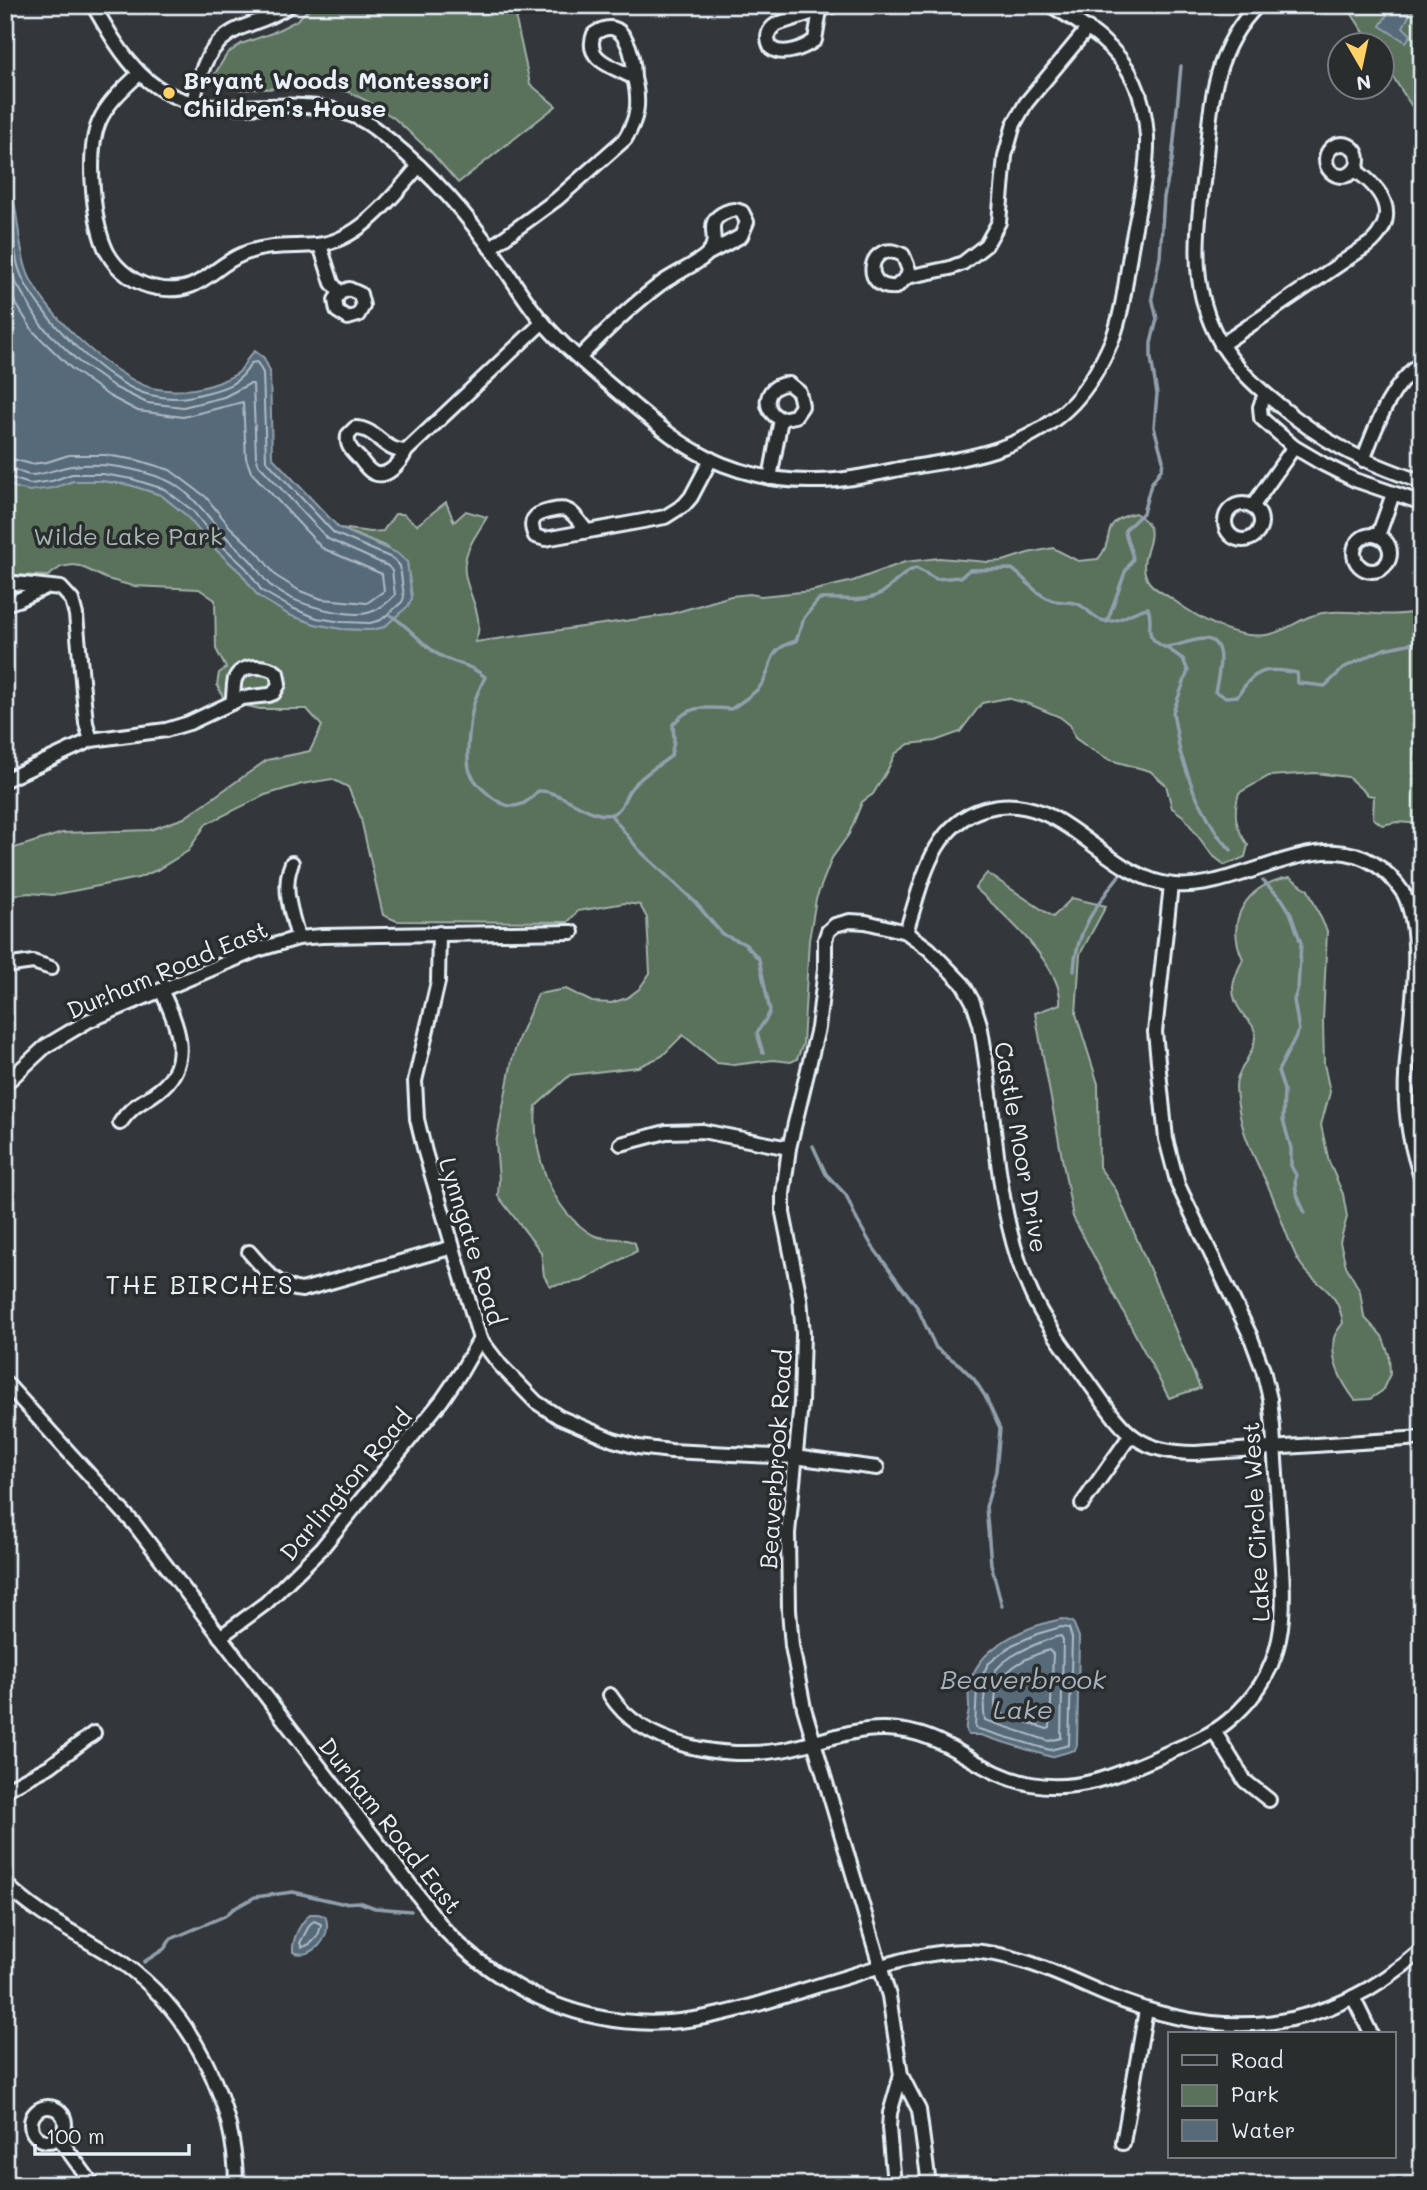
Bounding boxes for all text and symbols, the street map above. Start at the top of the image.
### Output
north arrow [1326,32,1396,102]
place label: Bryant Woods Montessori Children's House [183,64,490,123]
text: N [1355,70,1373,97]
marker: Bryant Woods Montessori Children's House [161,85,177,101]
park label: Wilde Lake Park [33,520,223,551]
street label: Durham Road East [62,913,272,1025]
street label: Castle Moor Drive [988,1039,1056,1255]
street label: Lynngate Road [433,1154,513,1328]
district label: THE BIRCHES [105,1267,295,1301]
street label: Beaverbrook Road [752,1348,798,1570]
street label: Darlington Road [272,1401,418,1567]
street label: Lake Circle West [1234,1421,1276,1623]
water label: Beaverbrook Lake [940,1662,1107,1726]
street label: Durham Road East [312,1731,470,1919]
legend [1168,2032,1396,2158]
text: Road [1231,2046,1283,2073]
text: Park [1231,2080,1279,2107]
scale bar [35,2113,189,2157]
text: Water [1231,2116,1295,2143]
text: 100 m [46,2122,105,2149]

